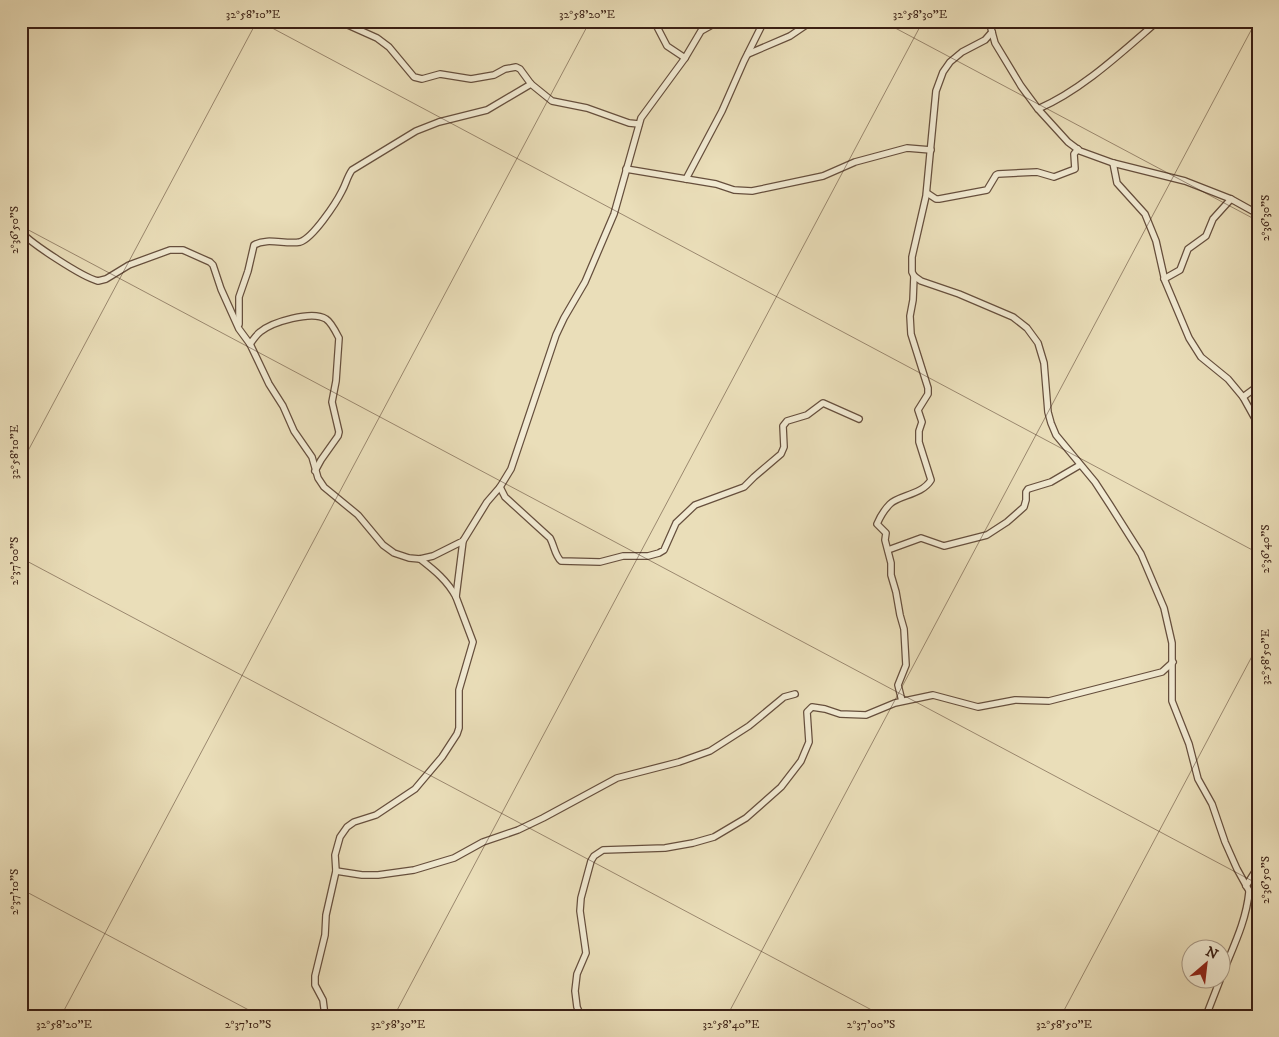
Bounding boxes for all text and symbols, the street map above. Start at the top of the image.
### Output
text: 32°58'10"E [226,7,281,22]
text: 32°58'20"E [559,7,616,22]
text: 32°58'30"E [893,7,948,22]
text: 2°36'30"S [1258,195,1273,241]
text: 2°36'50"S [7,206,22,254]
text: 32°58'10"E [7,424,22,479]
text: 2°36'40"S [1258,524,1273,574]
text: 2°37'00"S [7,537,22,585]
text: 32°58'50"E [1258,628,1273,685]
text: 2°36'50"S [1258,856,1273,904]
text: 2°37'10"S [7,869,22,915]
north arrow [1182,940,1232,990]
text: N [1202,943,1221,964]
text: 32°58'20"E [36,1017,93,1032]
text: 2°37'10"S [225,1017,271,1032]
text: 32°58'30"E [371,1017,426,1032]
text: 32°58'40"E [702,1017,760,1032]
text: 2°37'00"S [847,1017,895,1032]
text: 32°58'50"E [1036,1017,1093,1032]

